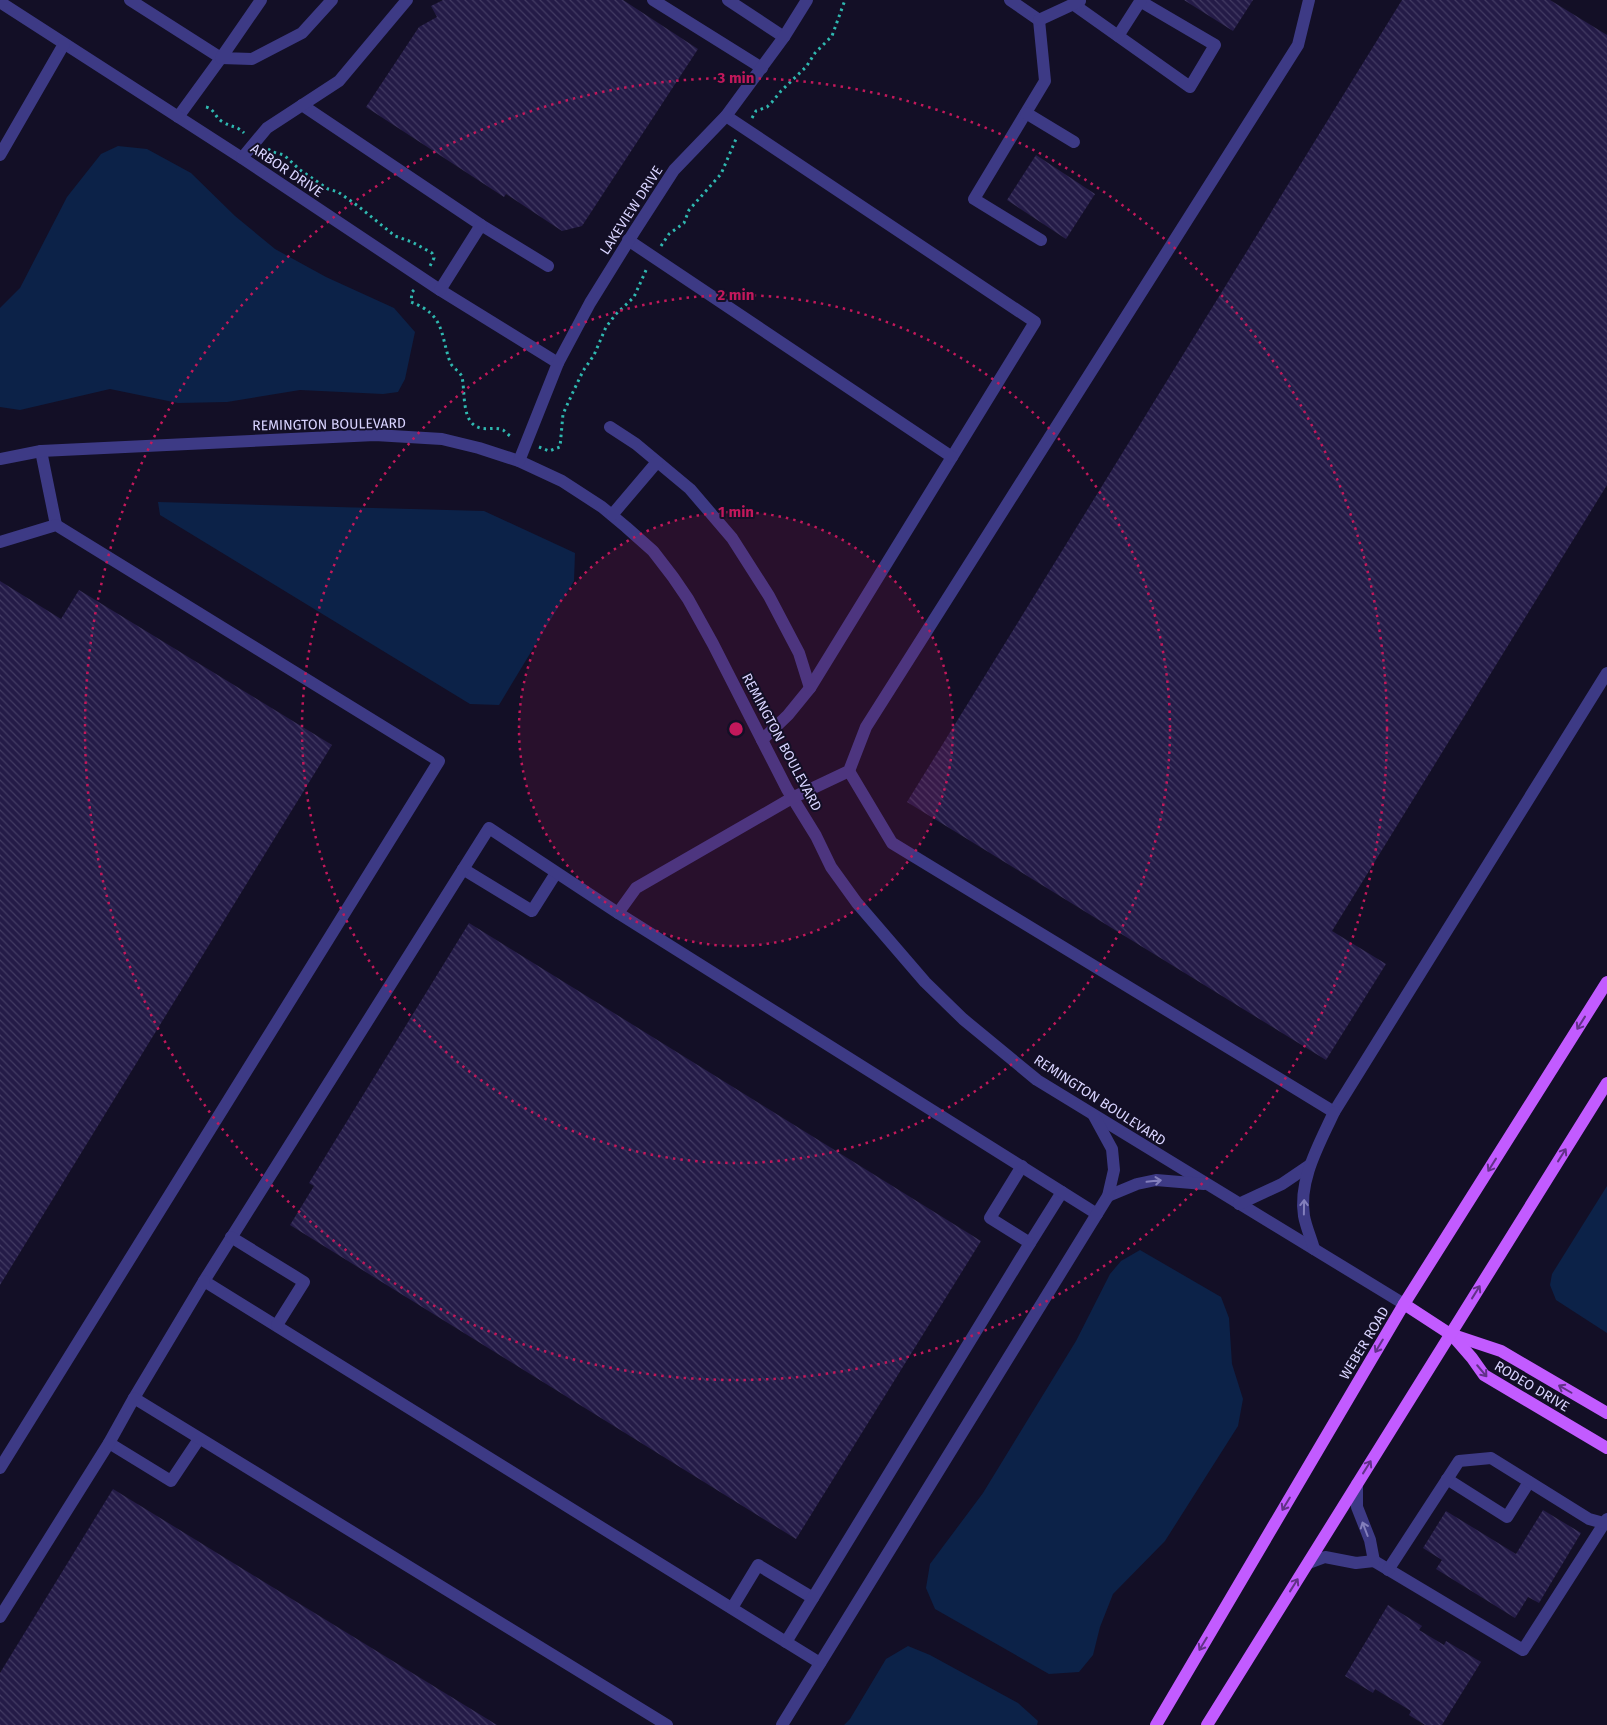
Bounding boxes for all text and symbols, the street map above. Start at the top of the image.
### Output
text: 3 min [717,69,754,87]
street label: ARBOR DRIVE [247,140,326,201]
street label: LAKEVIEW DRIVE [596,163,666,258]
text: 2 min [718,286,754,304]
street label: REMINGTON BOULEVARD [252,415,406,434]
text: 1 min [718,503,754,521]
street label: REMINGTON BOULEVARD [738,670,825,814]
centre of rings [727,720,745,738]
one-way arrow [1576,1016,1586,1030]
street label: REMINGTON BOULEVARD [1031,1051,1169,1149]
one-way arrow [1558,1148,1568,1162]
one-way arrow [1486,1157,1496,1171]
one-way arrow [1146,1176,1162,1186]
one-way arrow [1299,1200,1309,1216]
one-way arrow [1471,1286,1481,1300]
street label: WEBER ROAD [1336,1304,1393,1383]
one-way arrow [1374,1339,1384,1353]
street label: RODEO DRIVE [1491,1357,1572,1416]
one-way arrow [1476,1364,1487,1377]
one-way arrow [1558,1383,1572,1393]
one-way arrow [1363,1460,1373,1474]
one-way arrow [1280,1497,1290,1511]
one-way arrow [1360,1521,1369,1537]
one-way arrow [1290,1579,1300,1593]
one-way arrow [1198,1637,1208,1651]

